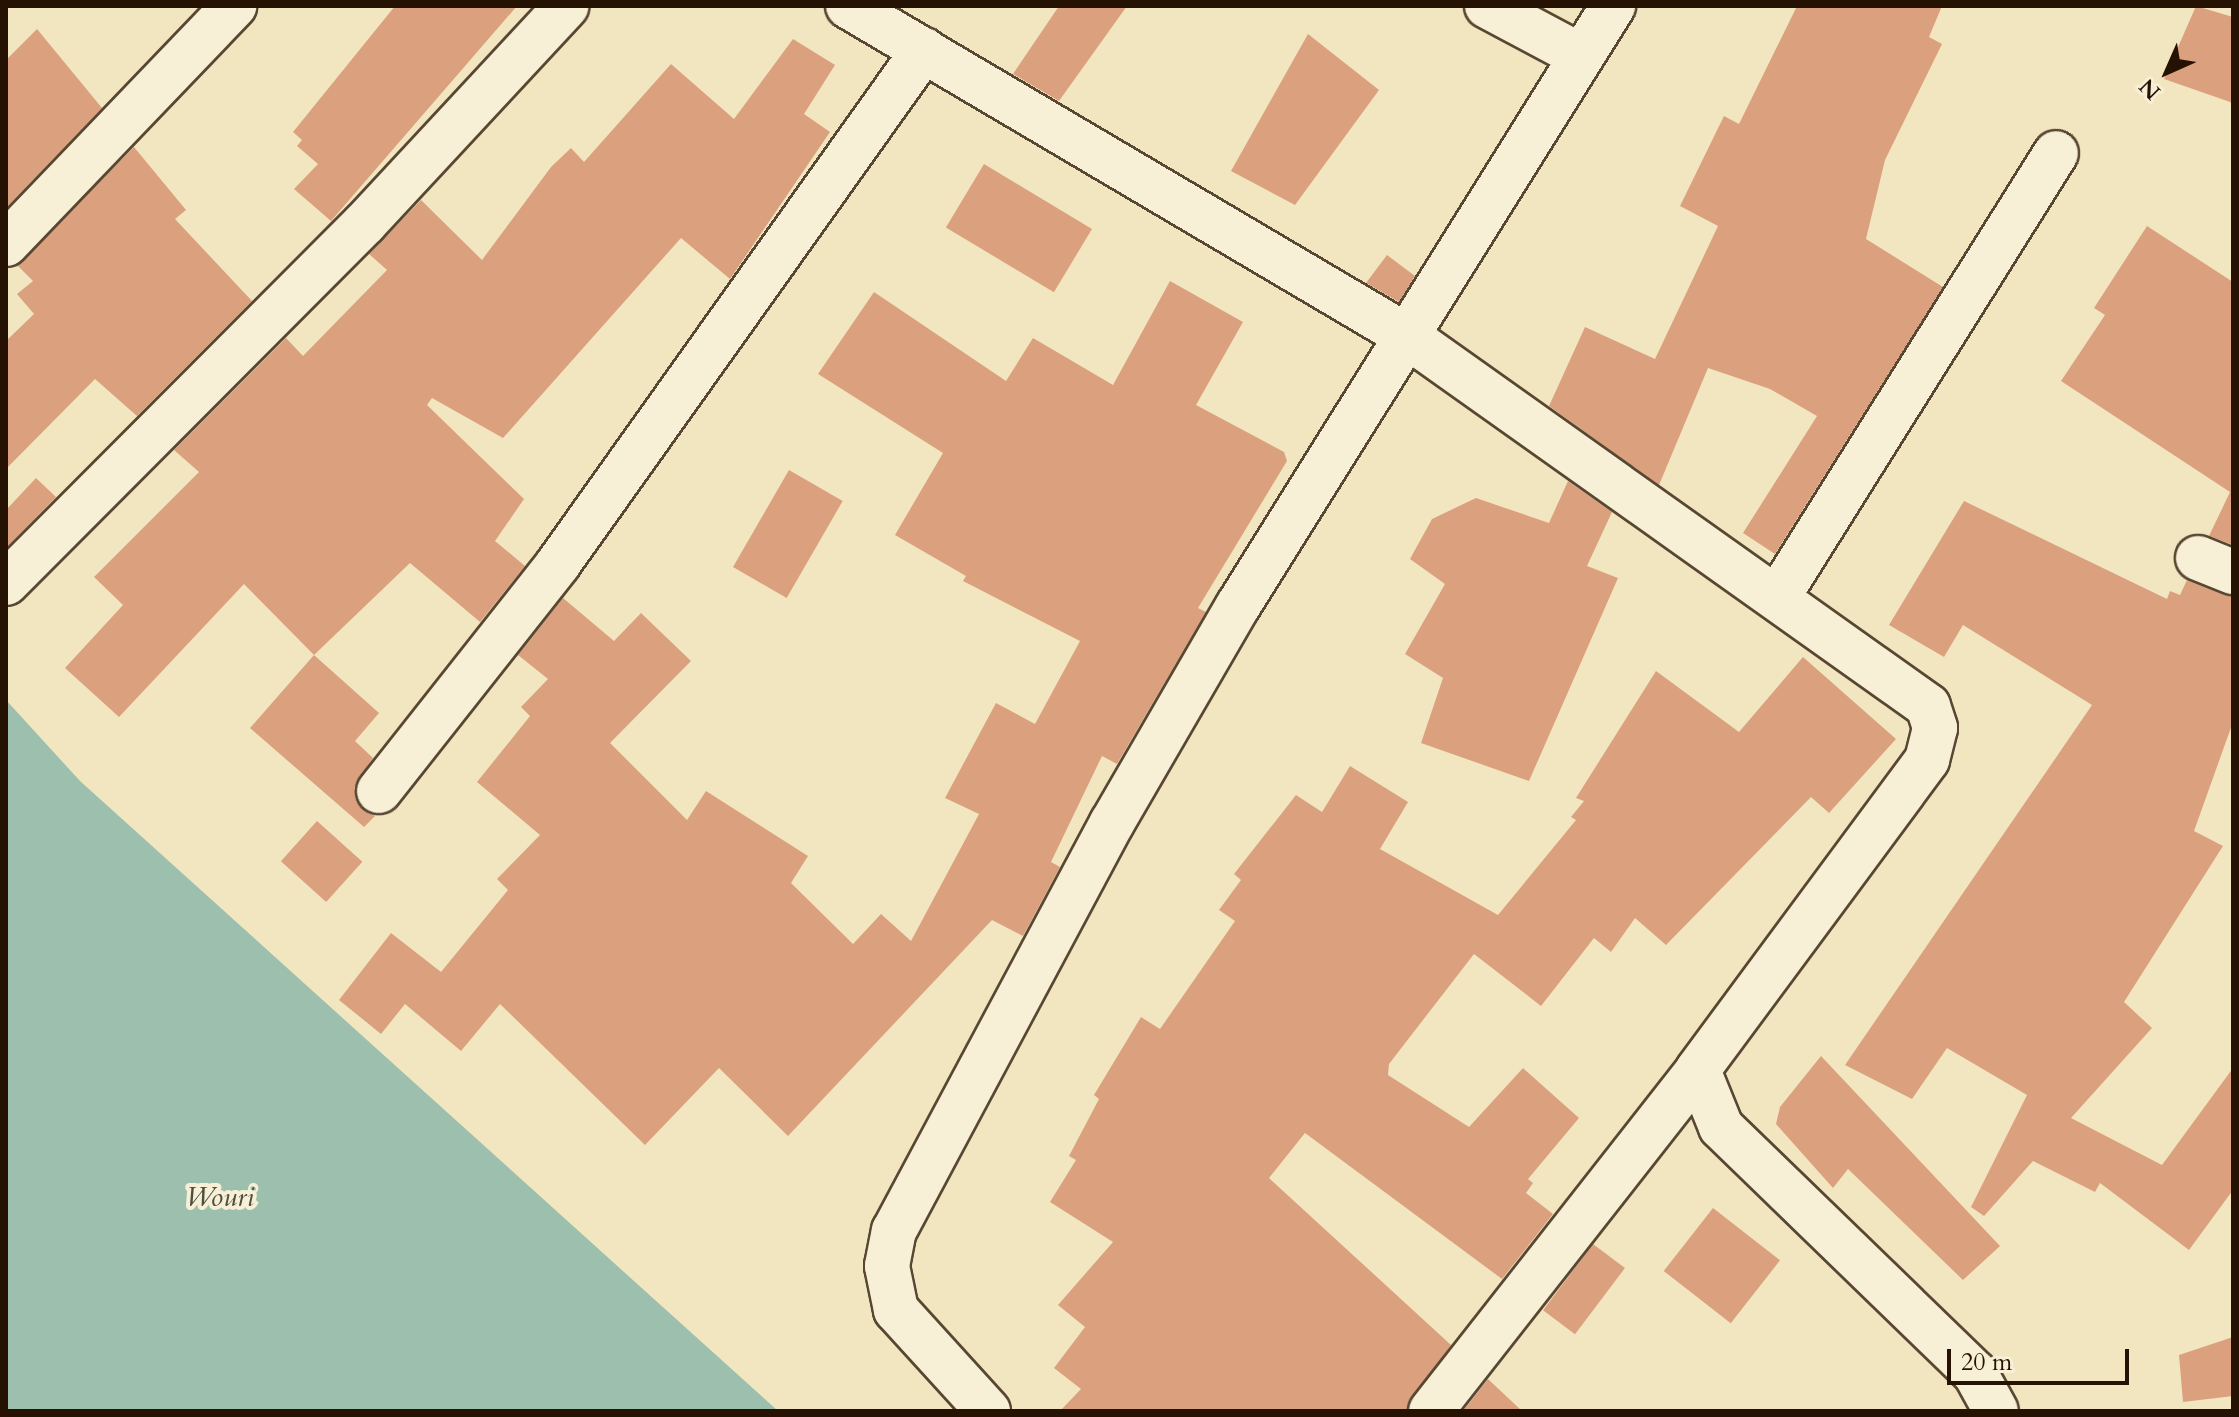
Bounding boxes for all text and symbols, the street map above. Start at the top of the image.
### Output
north arrow [2127,32,2207,112]
text: N [2133,72,2167,106]
water label: Wouri [186,1180,254,1214]
scale bar [1951,1333,2133,1383]
text: 20 m [1961,1346,2012,1379]

